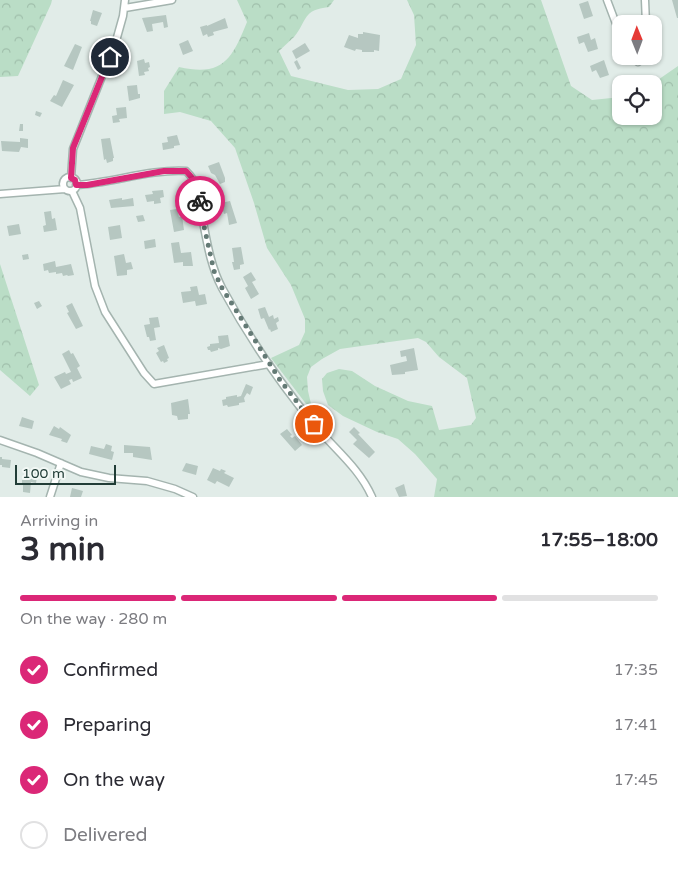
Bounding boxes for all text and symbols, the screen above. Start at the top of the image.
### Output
north arrow [612,15,662,65]
map controls [612,15,662,125]
pin [89,36,131,78]
icon: home [96,43,124,71]
button: locate [612,75,662,125]
courier [175,176,225,226]
icon: bike [186,187,214,215]
pin [293,403,335,445]
icon: bag [300,410,328,438]
scale bar [15,462,116,485]
text: 100 m [22,465,65,482]
text: Arriving in [20,511,98,531]
text: 17:55–18:00 [540,529,658,551]
text: 3 min [20,531,105,569]
text: On the way · 280 m [20,609,167,629]
icon: check [20,656,48,684]
text: Confirmed [63,659,158,681]
text: 17:35 [614,660,658,680]
icon: check [20,711,48,739]
text: Preparing [63,714,152,736]
text: 17:41 [614,715,658,735]
icon: check [20,766,48,794]
text: On the way [63,769,165,791]
text: 17:45 [614,770,658,790]
text: Delivered [63,824,148,846]

